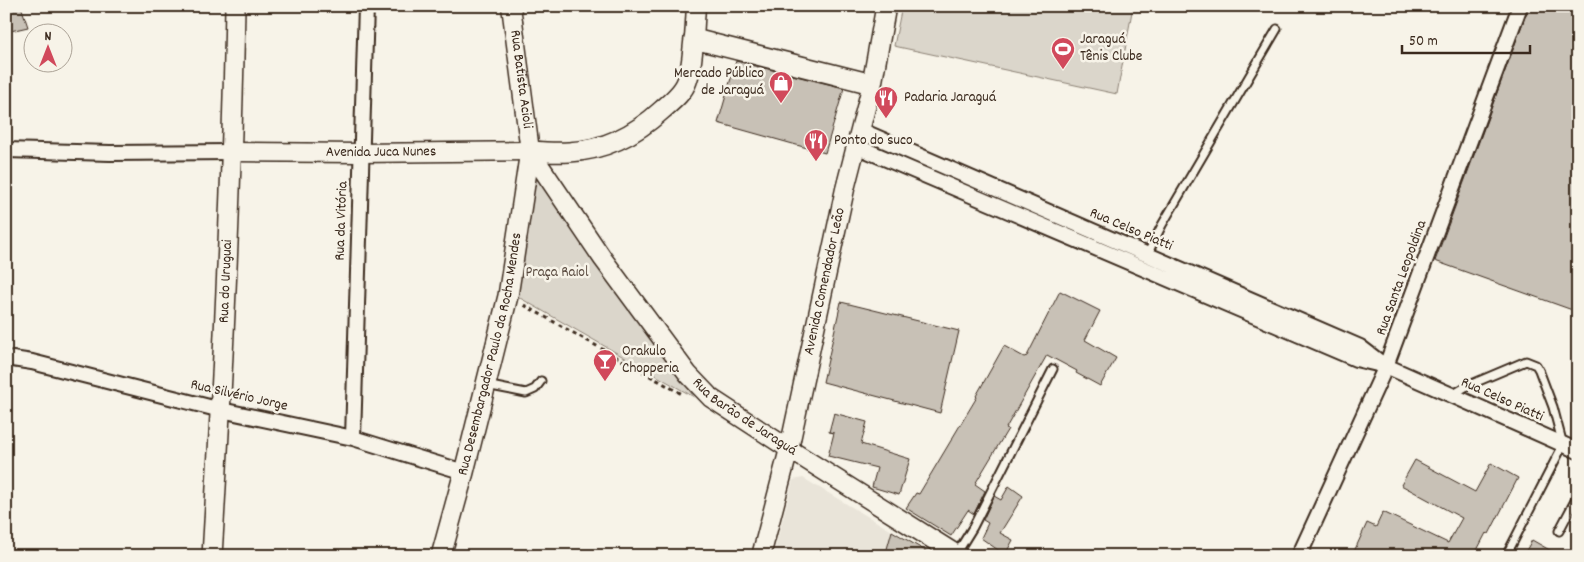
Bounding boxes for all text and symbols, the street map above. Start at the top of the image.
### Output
north arrow [22,22,72,72]
scale bar [1402,22,1529,54]
text: N [45,27,52,47]
street label: Rua Batista Acioli [503,29,538,130]
place label: Jaraguá Tênis Clube [1080,29,1143,68]
text: 50 m [1409,31,1438,53]
sports icon: Jaraguá Tênis Clube [1050,36,1076,70]
place label: Mercado Público de Jaraguá [674,63,765,102]
shop icon: Mercado Público de Jaraguá [768,70,794,104]
restaurant icon: Padaria Jaraguá [873,85,899,119]
place label: Padaria Jaraguá [904,87,997,109]
restaurant icon: Ponto do suco [803,128,829,162]
place label: Ponto do suco [834,130,913,152]
street label: Avenida Juca Nunes [326,141,436,164]
street label: Rua da Vitória [330,180,354,261]
street label: Rua Celso Piatti [1086,203,1176,258]
street label: Avenida Comendador Leão [799,205,852,357]
street label: Rua Santa Leopoldina [1371,216,1433,339]
street label: Rua Desembargador Paulo da Rocha Mendes [452,231,528,478]
street label: Rua do Uruguai [214,239,239,324]
park label: Praça Raiol [525,262,589,284]
place label: Orakulo Chopperia [622,341,680,380]
bar icon: Orakulo Chopperia [592,348,618,382]
street label: Rua Celso Piatti [1457,372,1547,428]
street label: Rua Barão de Jaraguá [686,373,801,462]
street label: Rua Silvério Jorge [188,374,290,418]

